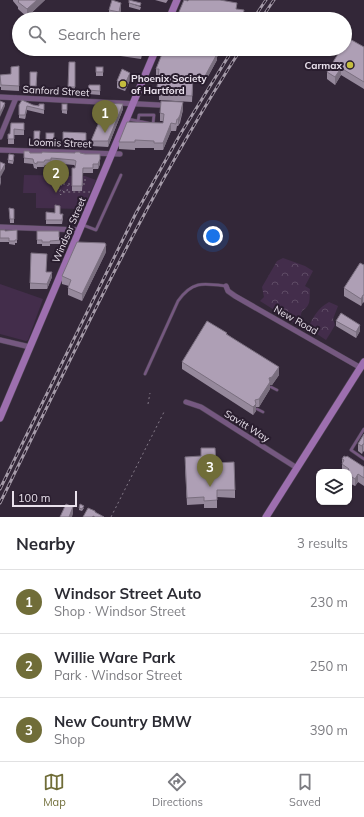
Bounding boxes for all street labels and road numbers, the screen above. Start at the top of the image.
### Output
street label: Sanford Street [22,83,90,99]
street label: Loomis Street [28,135,92,151]
street label: Windsor Street [49,195,89,265]
street label: New Road [272,303,320,337]
street label: Savitt Way [222,407,273,445]

